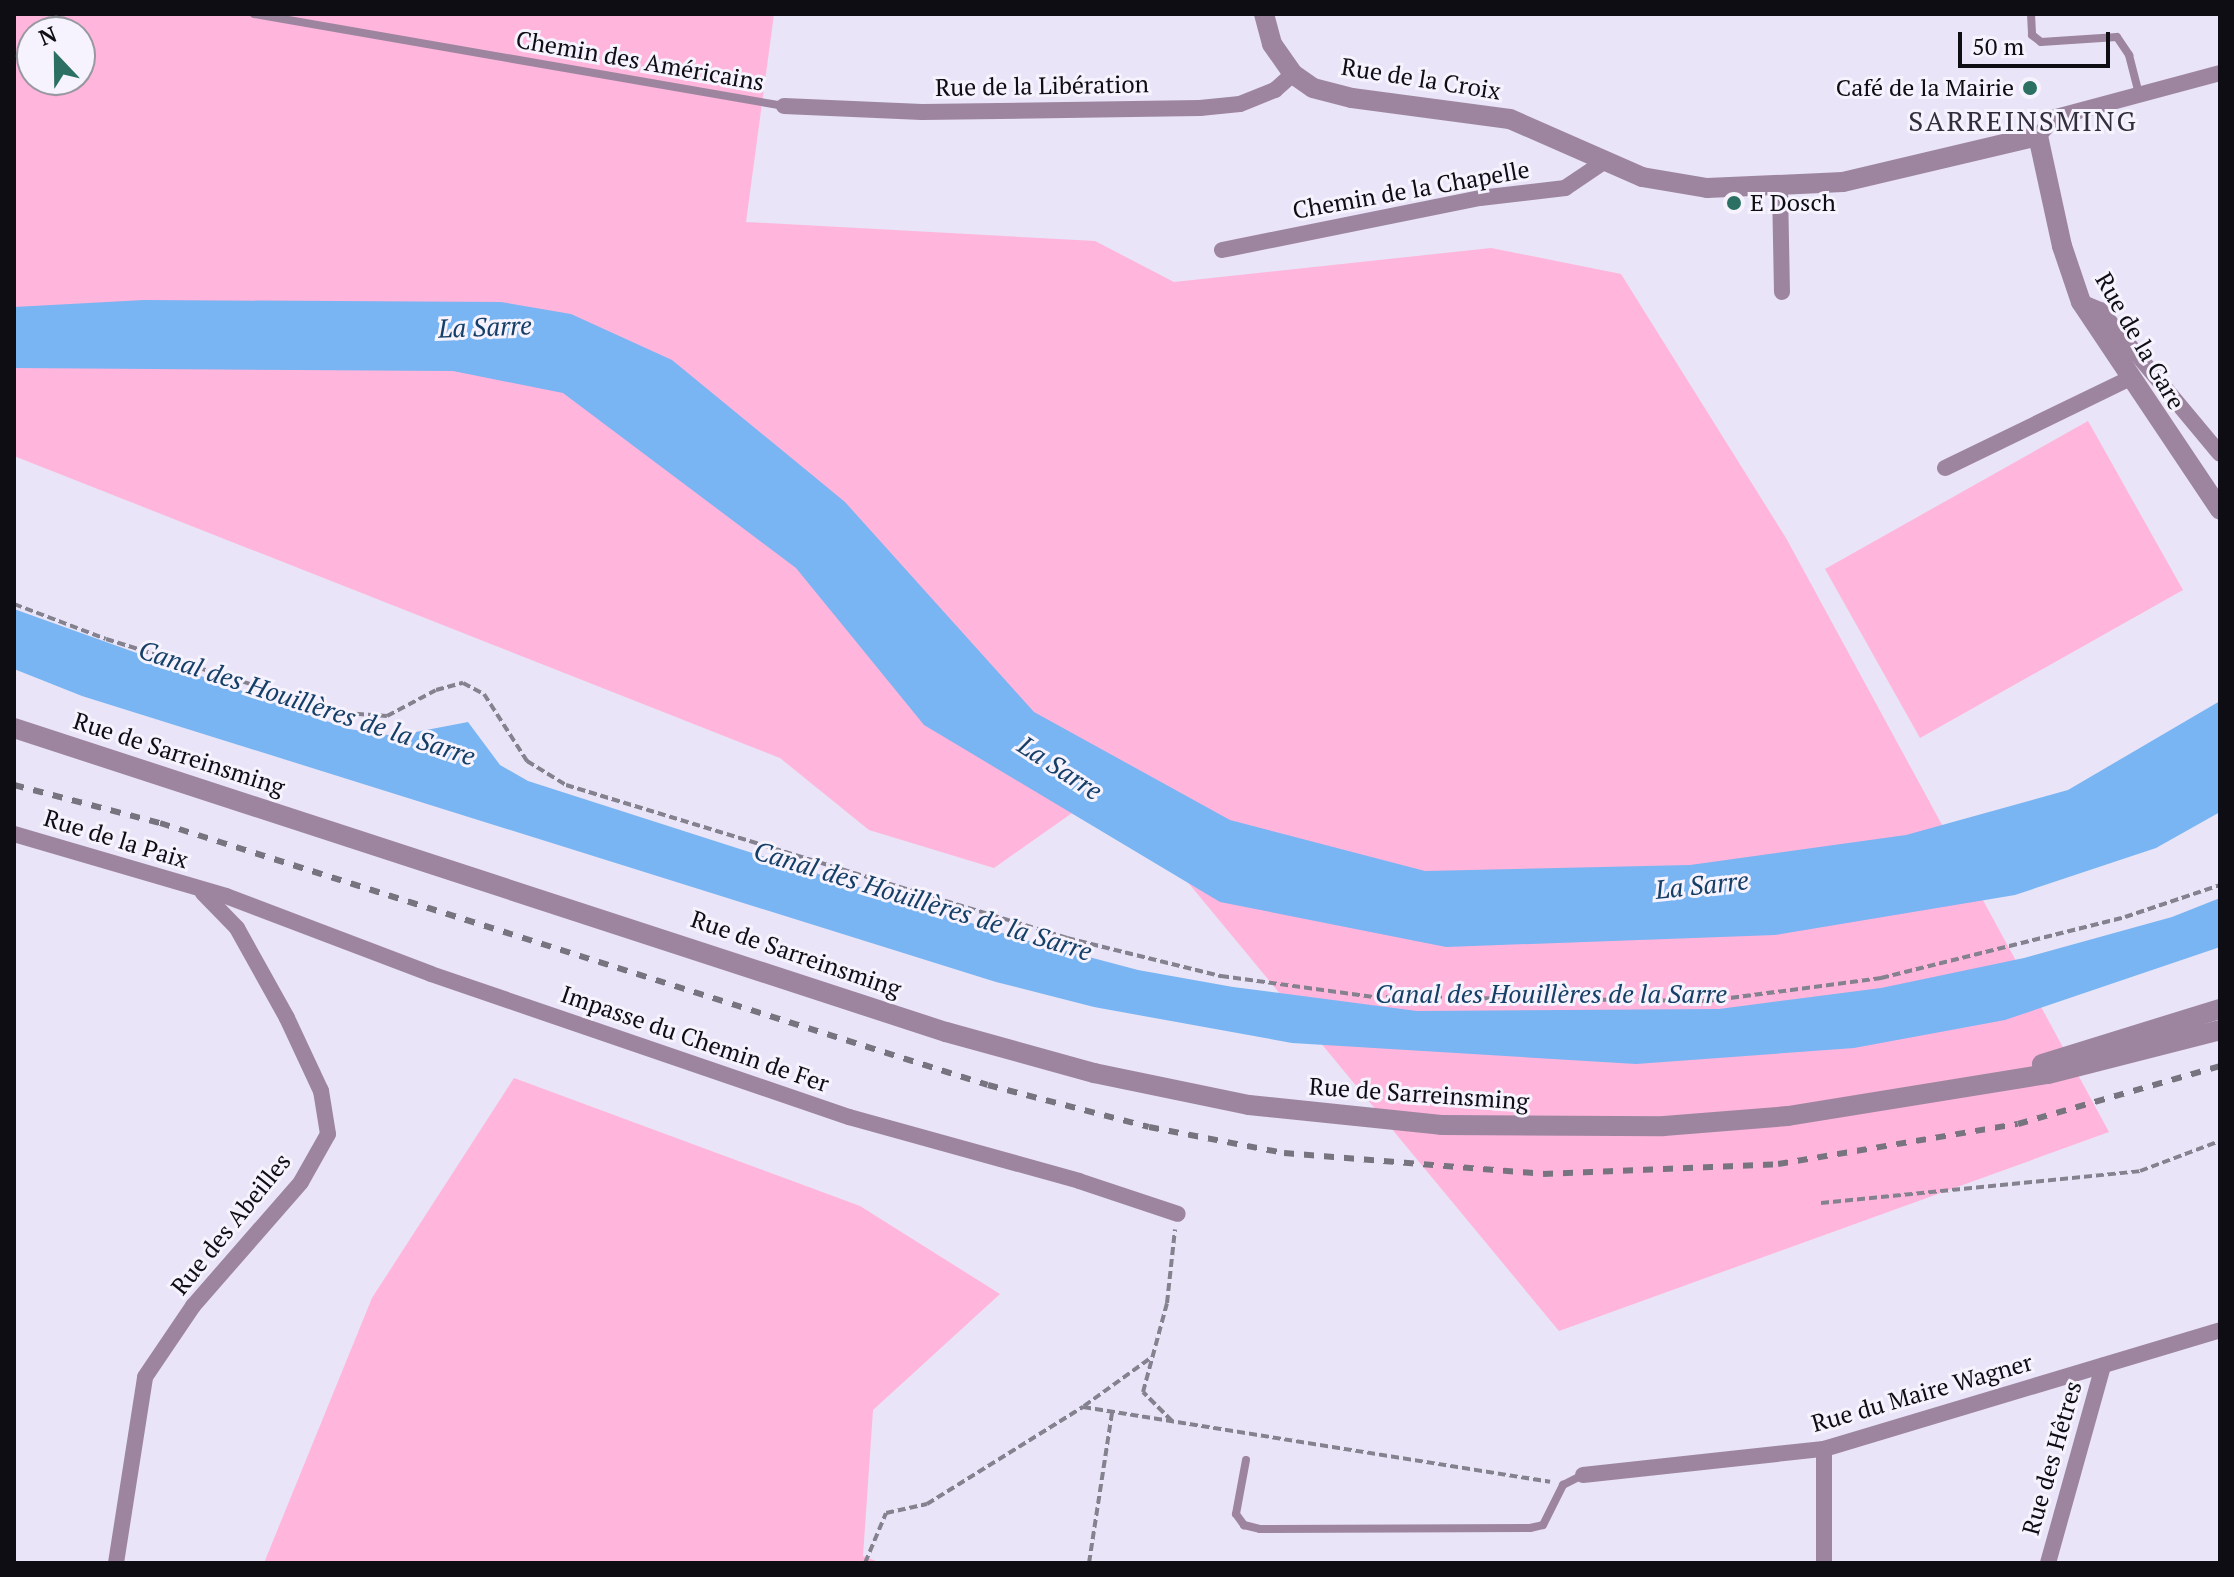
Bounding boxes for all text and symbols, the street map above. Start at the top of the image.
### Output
north arrow [16,16,96,96]
scale bar [1962,16,2114,66]
text: N [34,19,61,52]
street label: Chemin des Américains [513,25,767,97]
text: 50 m [1972,30,2024,62]
street label: Rue de la Croix [1339,52,1503,106]
street label: Rue de la Libération [935,70,1149,102]
place label: Café de la Mairie [1836,74,2014,102]
marker: Café de la Mairie [2021,79,2039,97]
district label: SARREINSMING [1908,104,2138,138]
street label: Chemin de la Chapelle [1290,155,1532,225]
place label: E Dosch [1750,189,1836,217]
marker: E Dosch [1725,194,1743,212]
street label: Rue de la Gare [2089,267,2191,415]
water label: La Sarre [438,310,532,344]
water label: Canal des Houillères de la Sarre [135,634,479,772]
street label: Rue de Sarreinsming [70,706,288,802]
water label: La Sarre [1012,729,1108,807]
street label: Rue de la Paix [40,803,192,875]
water label: Canal des Houillères de la Sarre [750,835,1096,967]
water label: La Sarre [1654,865,1750,905]
street label: Rue de Sarreinsming [687,905,905,1003]
water label: Canal des Houillères de la Sarre [1375,978,1727,1010]
street label: Impasse du Chemin de Fer [557,980,833,1098]
street label: Rue de Sarreinsming [1308,1072,1530,1116]
street label: Rue des Abeilles [165,1147,297,1301]
street label: Rue du Maire Wagner [1808,1348,2036,1438]
street label: Rue des Hêtres [2016,1378,2088,1538]

